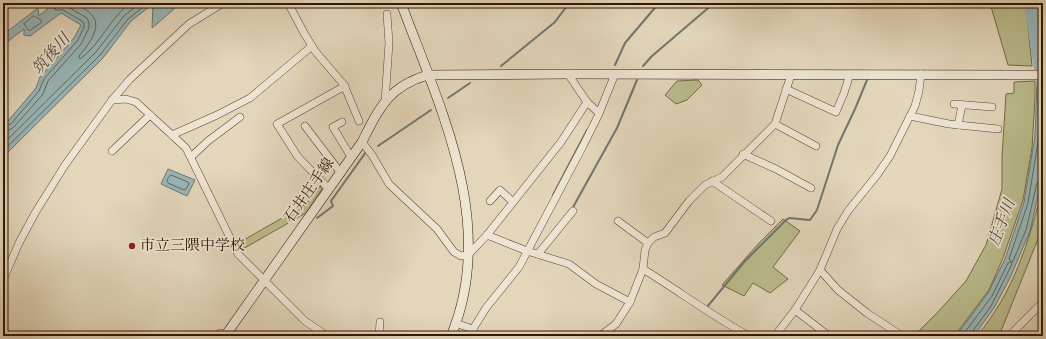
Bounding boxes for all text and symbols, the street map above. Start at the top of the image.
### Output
water label: 筑後川 [28,28,78,81]
street label: 石井庄手線 [280,154,340,228]
water label: 庄手川 [984,195,1023,250]
place label: 市立三隈中学校 [140,236,245,257]
marker: 市立三隈中学校 [127,241,137,251]

